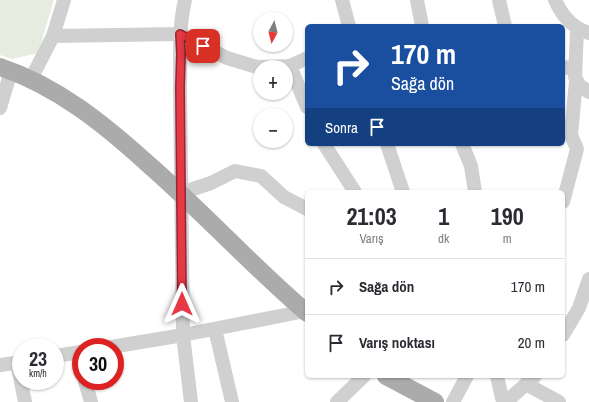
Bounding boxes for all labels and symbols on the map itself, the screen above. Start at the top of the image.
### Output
north arrow [253,12,293,52]
pin [186,29,220,63]
position arrow [161,283,203,325]
speed limit sign: 30 [72,338,124,390]

